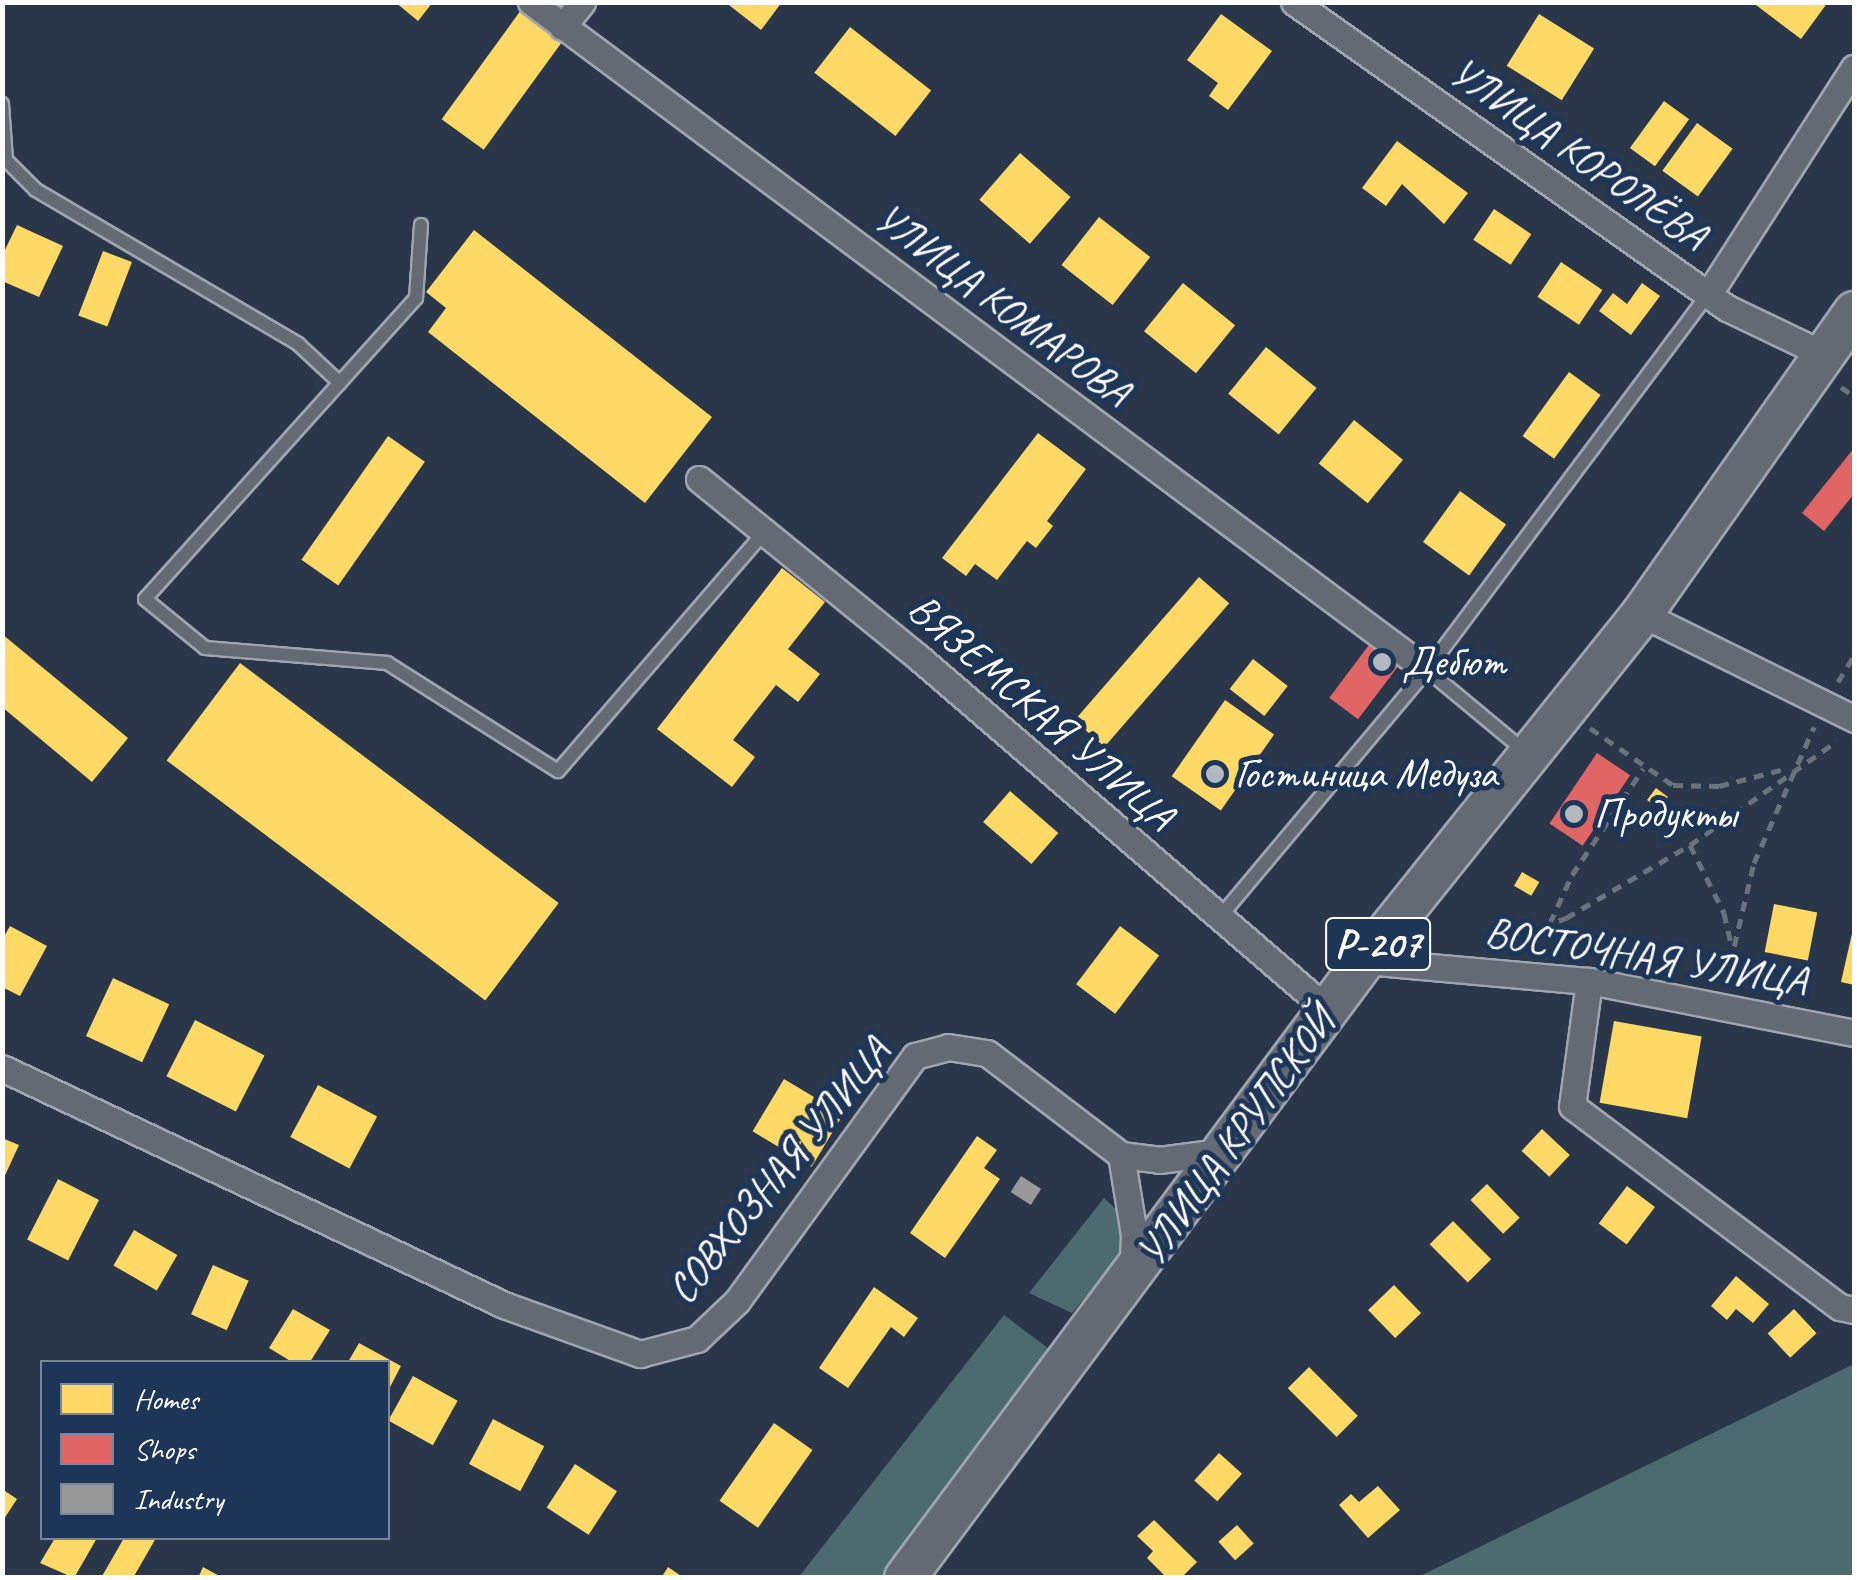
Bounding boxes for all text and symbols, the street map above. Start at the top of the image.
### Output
street label: УЛИЦА КОРОЛЁВА [1439,46,1717,262]
street label: УЛИЦА КОМАРОВА [864,192,1140,418]
street label: ВЯЗЕМСКАЯ УЛИЦА [898,583,1184,841]
place label: Дебют [1402,637,1506,687]
marker: Дебют [1371,651,1393,673]
place label: Гостиница Медуза [1235,749,1498,799]
marker: Гостиница Медуза [1204,763,1226,785]
place label: Продукты [1594,789,1737,839]
marker: Продукты [1563,803,1585,825]
street label: ВОСТОЧНАЯ УЛИЦА [1482,907,1810,1007]
road number: Р-207 [1323,909,1433,979]
street label: УЛИЦА КРУПСКОЙ [1125,998,1347,1276]
street label: СОВХОЗНАЯ УЛИЦА [657,1029,901,1313]
legend [40,1360,390,1540]
text: Homes [134,1380,198,1418]
text: Shops [134,1430,195,1468]
text: Industry [134,1480,223,1518]

